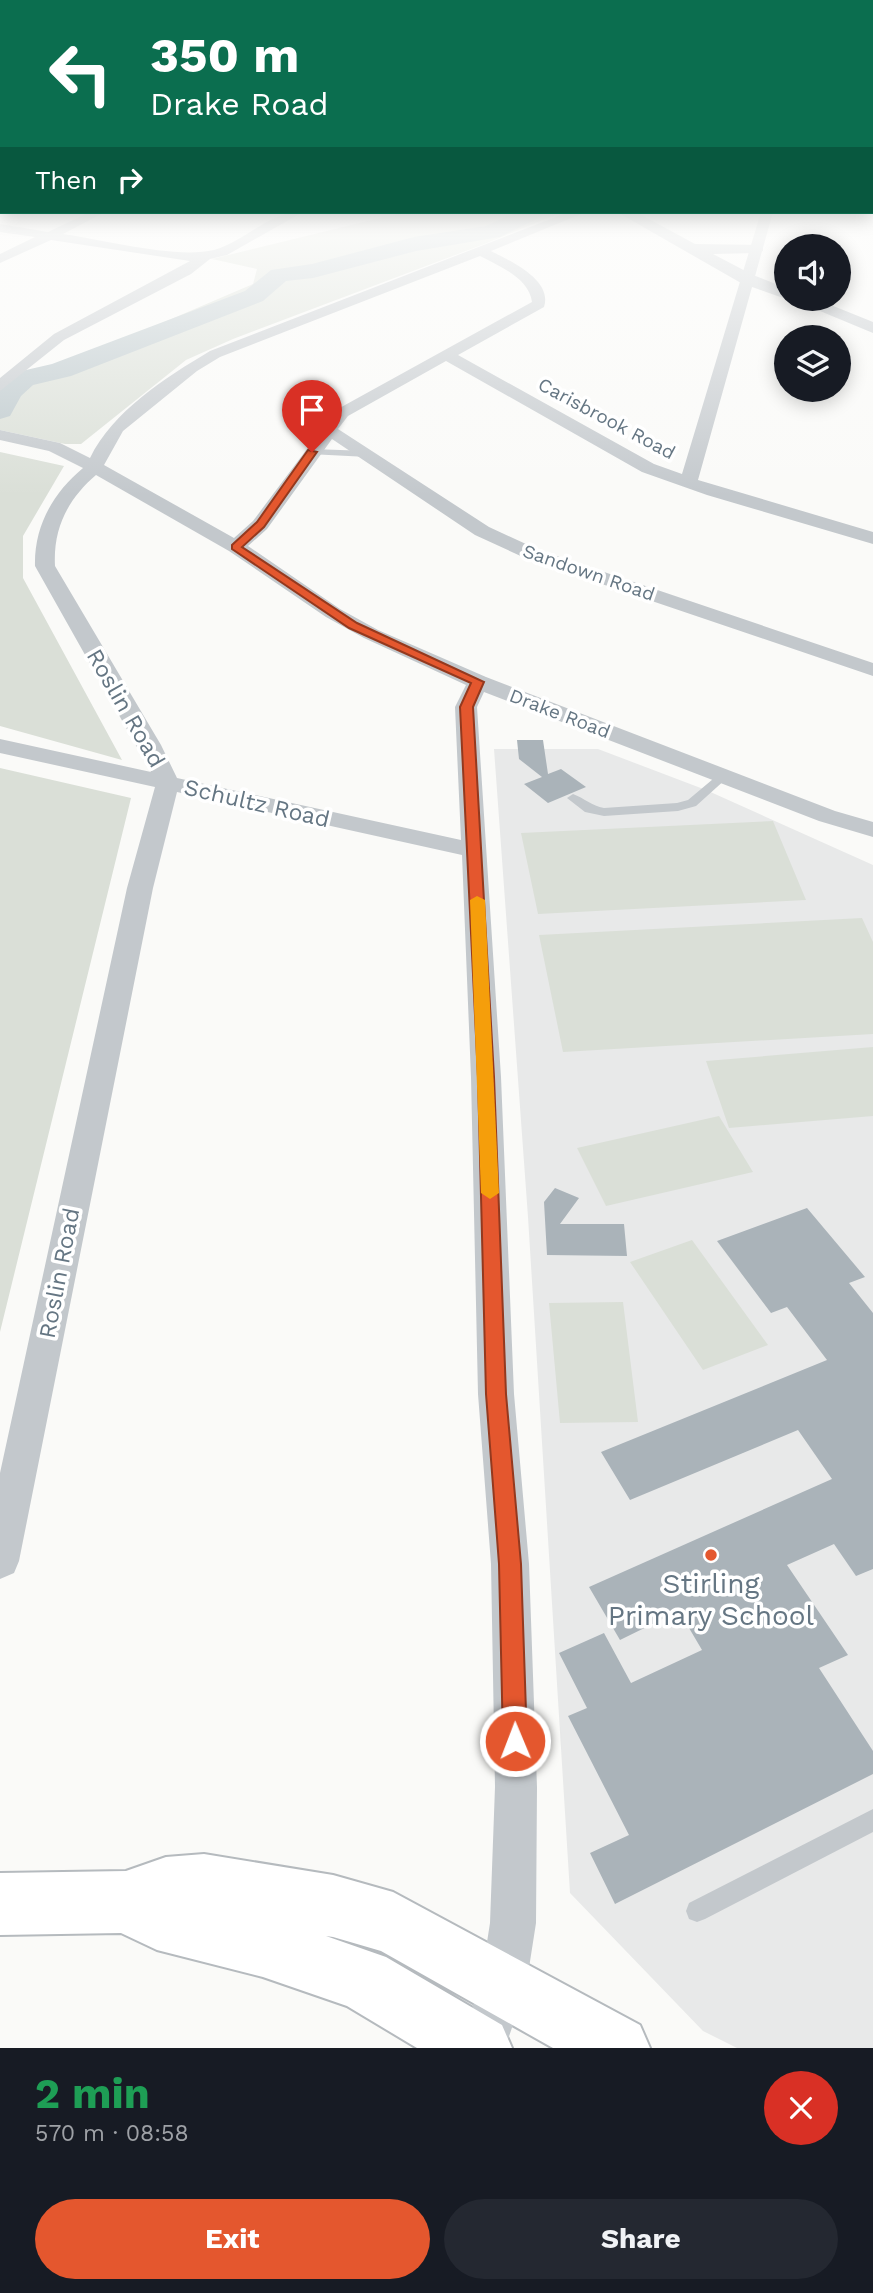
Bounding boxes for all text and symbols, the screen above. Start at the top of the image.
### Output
text: 350 m [150,26,299,84]
icon: left [35,28,126,119]
text: Drake Road [150,85,329,123]
icon: right [111,161,149,199]
text: Then [35,165,97,195]
map controls [774,234,851,402]
button: sound [774,234,851,311]
button: layers [774,325,851,402]
street label: Carisbrook Road [534,373,679,464]
pin [282,380,342,452]
icon: arrive [293,391,331,429]
street label: Sandown Road [520,539,658,606]
street label: Roslin Road [81,644,170,772]
street label: Drake Road [506,684,613,743]
street label: Schultz Road [181,774,332,833]
street label: Roslin Road [34,1206,85,1341]
marker: Stirling Primary School [703,1547,719,1563]
place label: Stirling Primary School [608,1567,815,1632]
position arrow [478,1704,552,1778]
text: 2 min [35,2069,150,2118]
button: close [764,2071,838,2145]
text: 570 m · 08:58 [35,2120,189,2147]
button: Exit [35,2199,430,2279]
button: Share [444,2199,838,2279]

